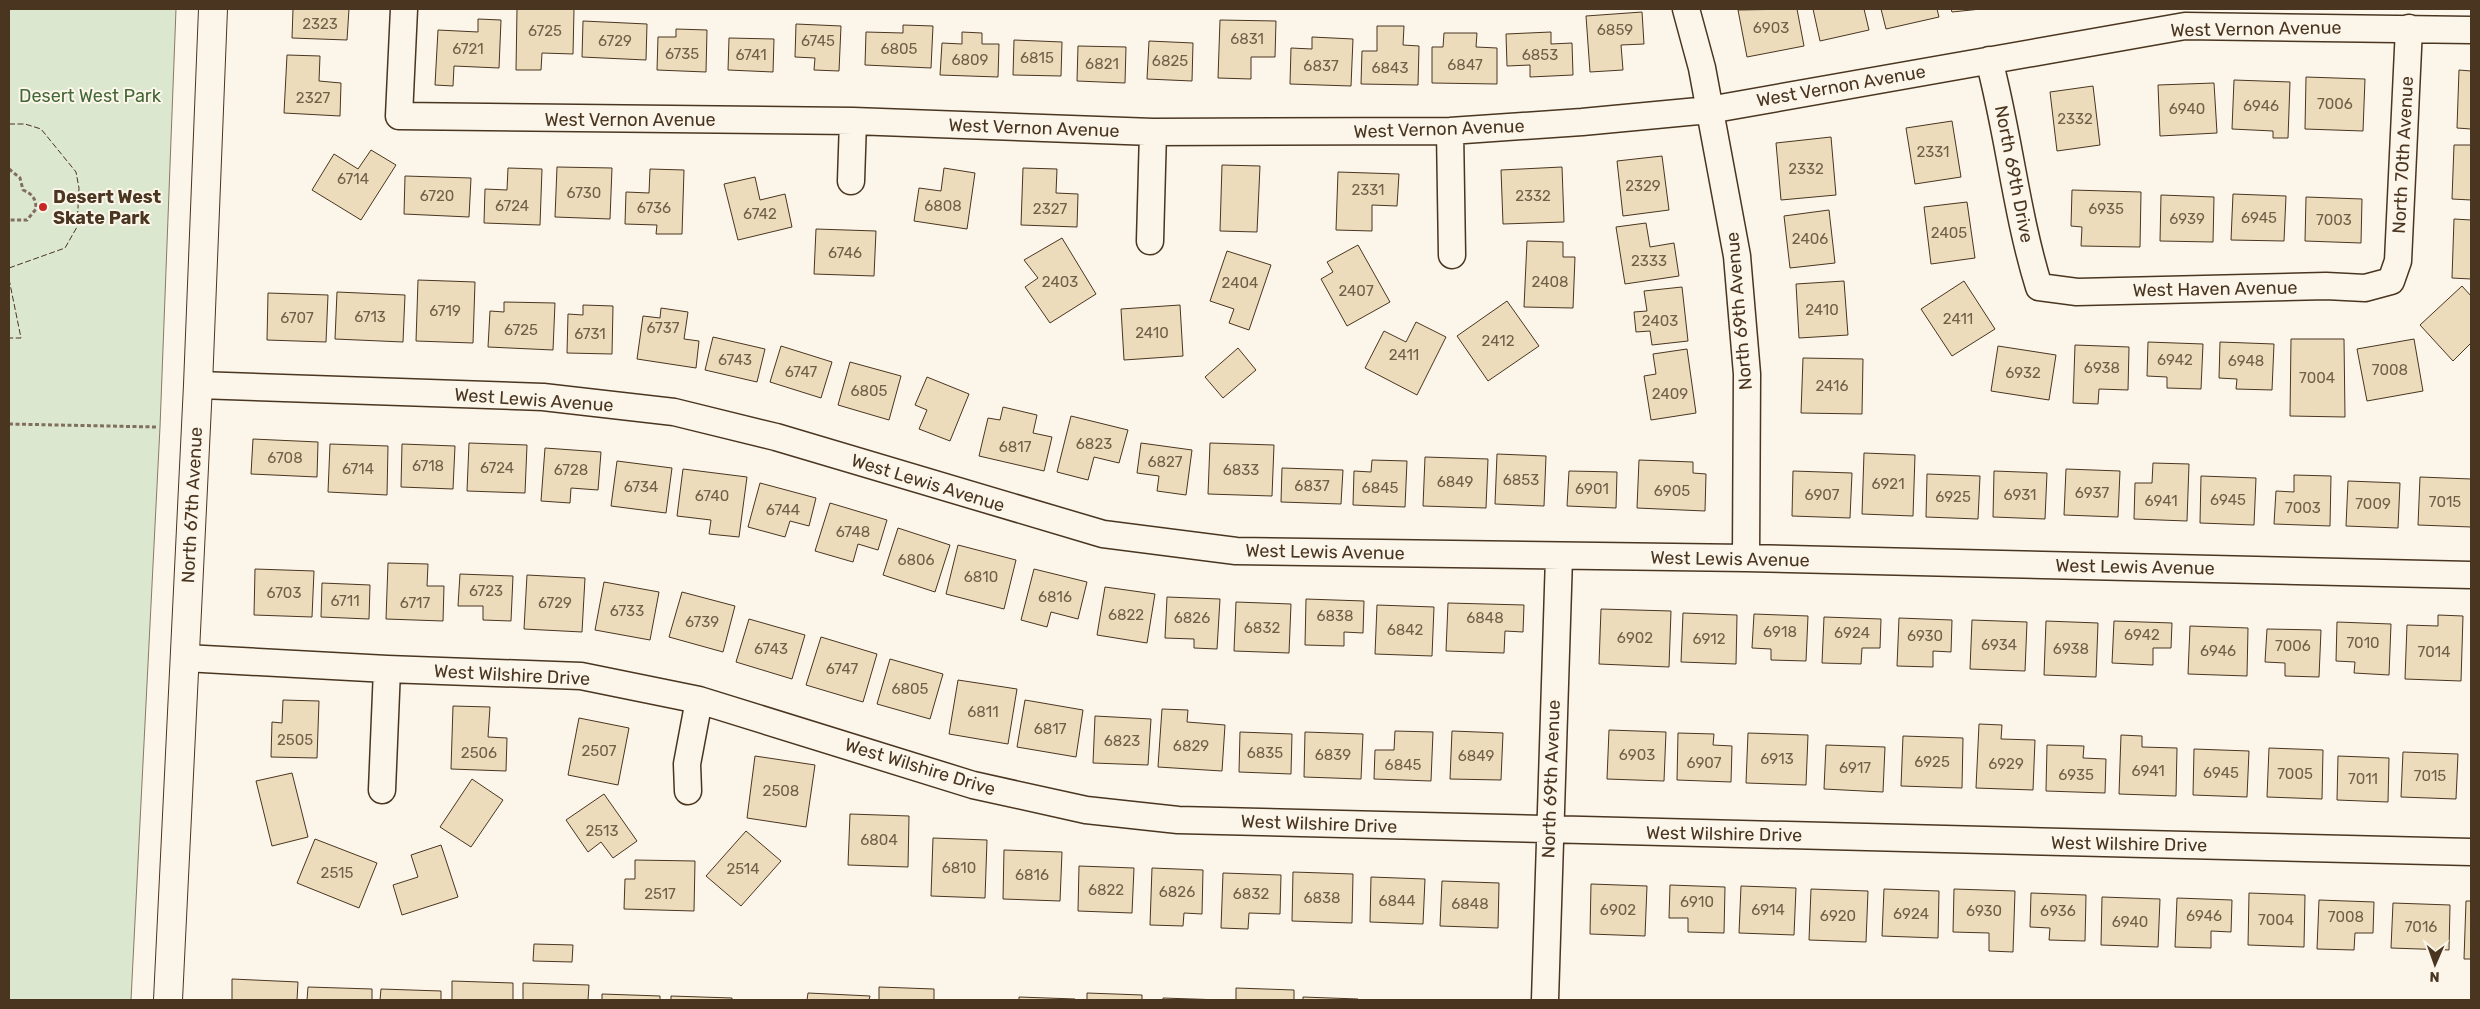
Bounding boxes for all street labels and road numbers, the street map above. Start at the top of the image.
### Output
street label: West Vernon Avenue [2170,17,2342,41]
street label: West Vernon Avenue [1755,60,1927,112]
street label: North 70th Avenue [2388,76,2418,234]
street label: North 69th Drive [1990,104,2038,244]
street label: West Vernon Avenue [544,109,716,131]
street label: West Vernon Avenue [948,114,1120,142]
street label: West Vernon Avenue [1353,115,1525,143]
street label: North 69th Avenue [1721,231,1757,391]
street label: West Haven Avenue [2132,277,2298,301]
street label: West Lewis Avenue [454,383,614,417]
street label: North 67th Avenue [177,426,207,584]
street label: West Lewis Avenue [849,449,1007,517]
street label: West Lewis Avenue [1245,540,1405,564]
street label: West Lewis Avenue [1650,547,1810,571]
street label: West Lewis Avenue [2055,555,2215,579]
street label: West Wilshire Drive [433,660,591,690]
street label: North 69th Avenue [1537,699,1565,859]
street label: West Wilshire Drive [842,734,998,800]
street label: West Wilshire Drive [1240,810,1398,838]
street label: West Wilshire Drive [1646,822,1802,846]
street label: West Wilshire Drive [2051,832,2207,856]

